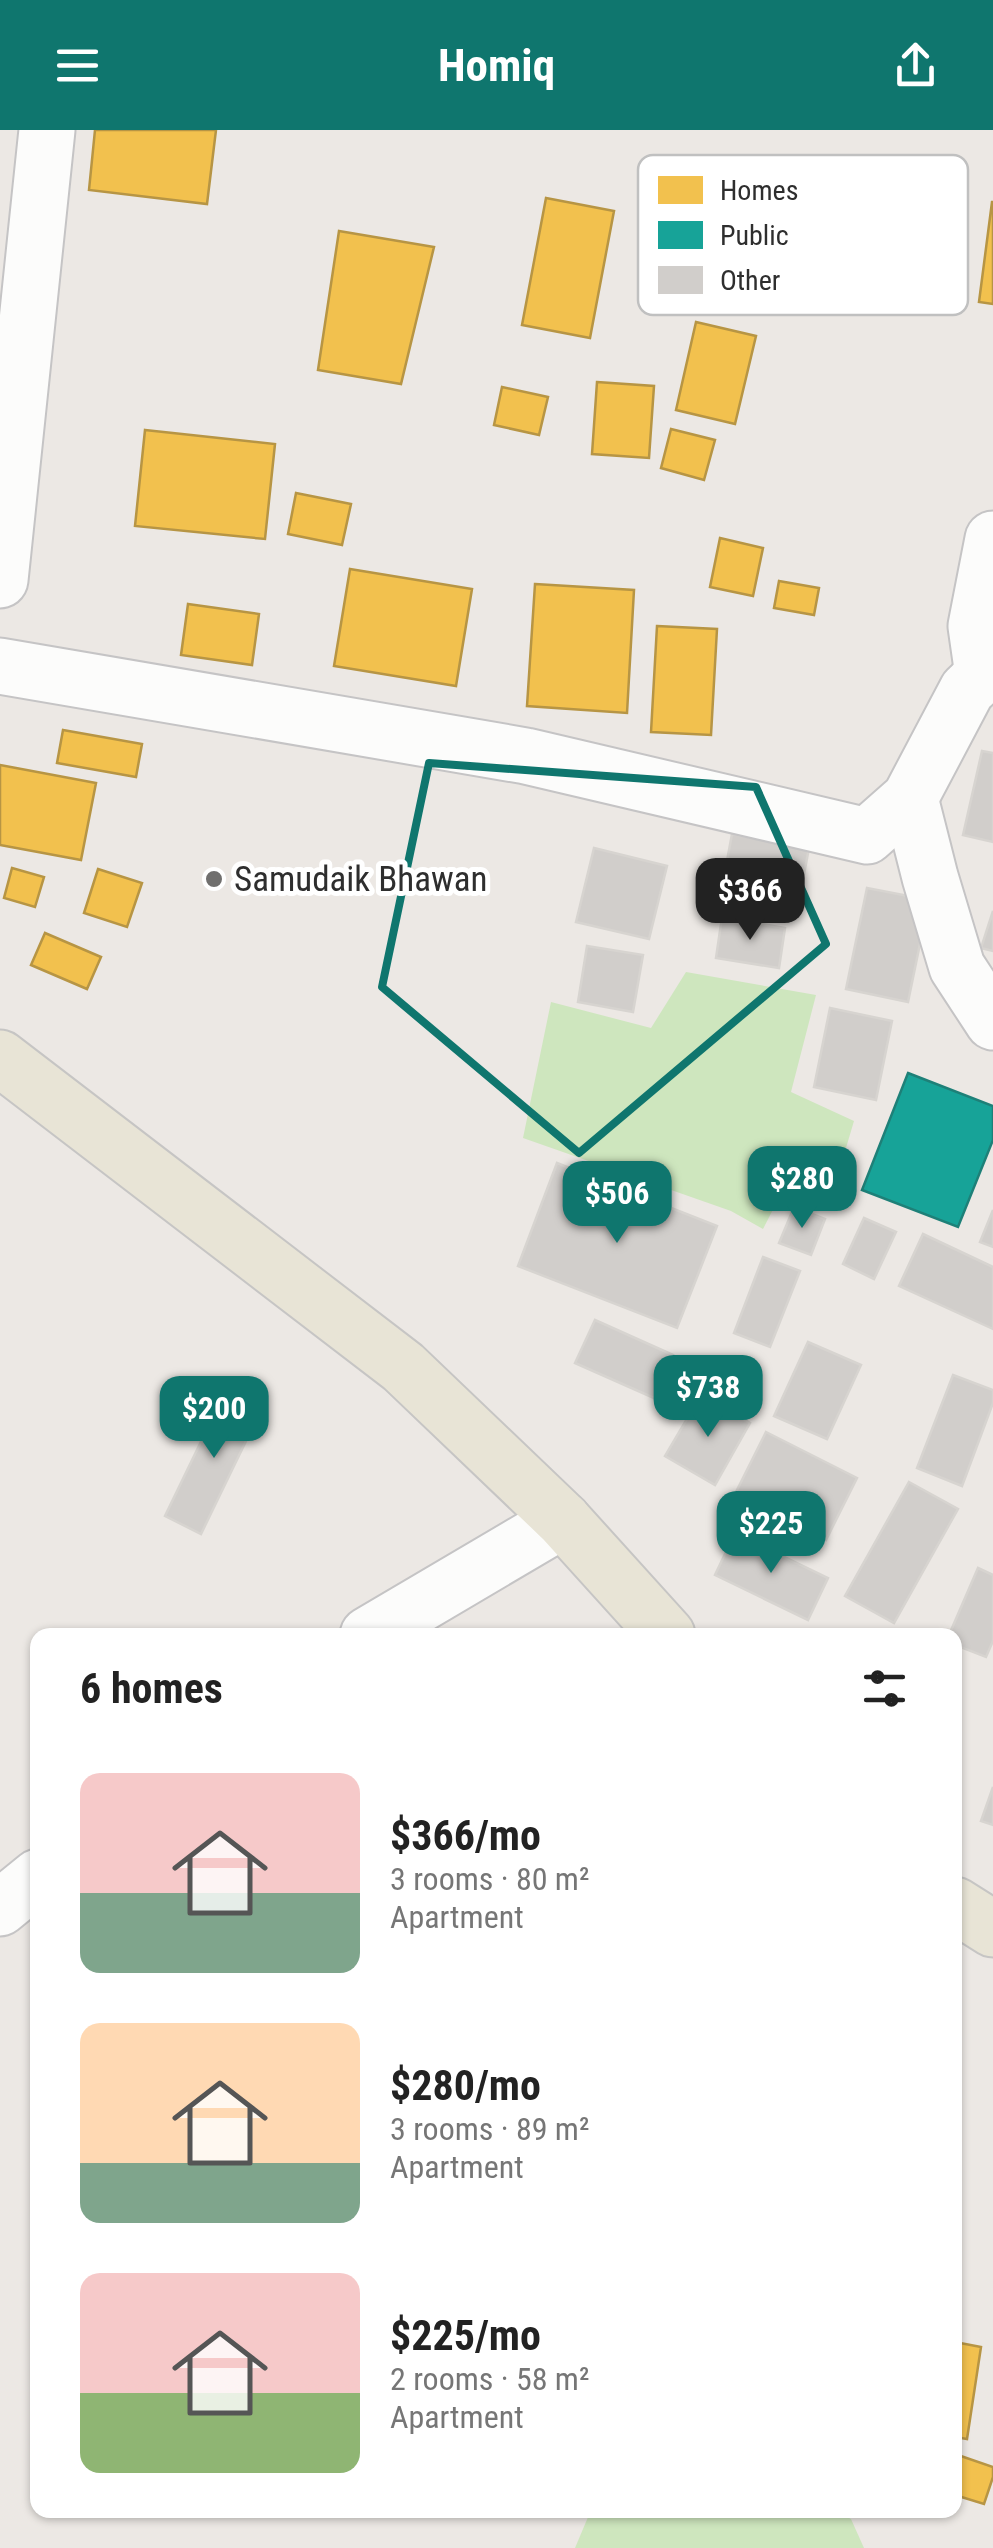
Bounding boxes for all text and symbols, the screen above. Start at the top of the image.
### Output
icon: menu [50,38,105,93]
icon: share [888,38,943,93]
text: Homiq [438,39,555,92]
legend [638,155,968,315]
text: Homes [720,174,798,207]
text: Public [720,219,789,252]
text: Other [720,264,780,297]
pin: $366 [691,858,809,943]
place label: Samudaik Bhawan [234,859,487,900]
marker: Samudaik Bhawan [203,868,225,890]
text: $366 [718,871,782,909]
pin: $280 [743,1146,861,1231]
text: $280 [770,1159,834,1197]
pin: $506 [558,1161,676,1246]
text: $506 [585,1174,649,1212]
pin: $738 [649,1355,767,1440]
text: $738 [676,1368,740,1406]
pin: $200 [155,1376,273,1461]
text: $200 [182,1389,246,1427]
pin: $225 [712,1491,830,1576]
text: $225 [739,1504,803,1542]
icon: filters [857,1661,912,1716]
text: 6 homes [80,1664,223,1713]
text: $366/mo [390,1811,541,1860]
icon: home [160,1813,280,1933]
text: 3 rooms · 80 m² [390,1860,589,1898]
text: Apartment [390,1898,524,1936]
text: $280/mo [390,2061,541,2110]
icon: home [160,2063,280,2183]
text: 3 rooms · 89 m² [390,2110,589,2148]
text: Apartment [390,2148,524,2186]
text: $225/mo [390,2311,541,2360]
icon: home [160,2313,280,2433]
text: 2 rooms · 58 m² [390,2360,589,2398]
text: Apartment [390,2398,524,2436]

